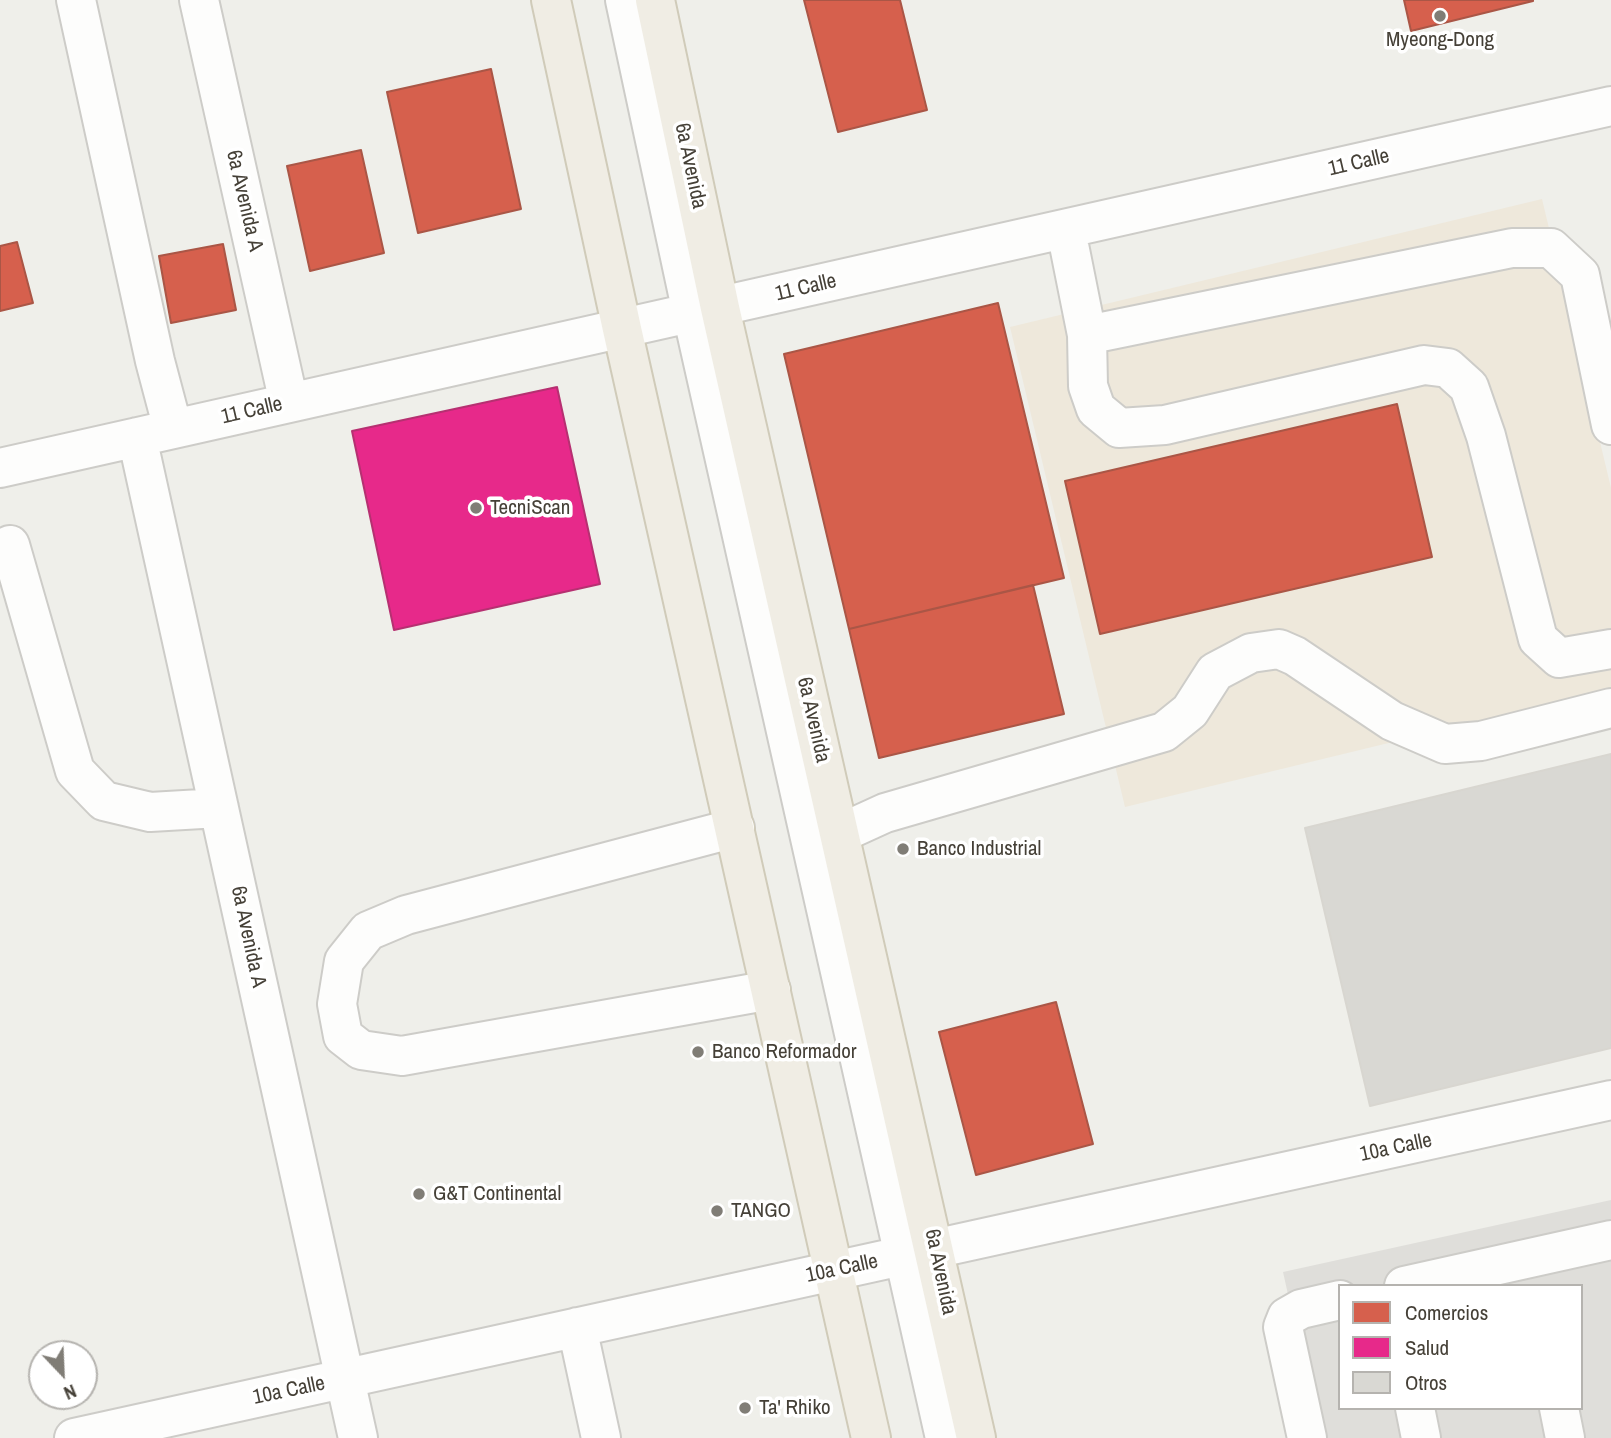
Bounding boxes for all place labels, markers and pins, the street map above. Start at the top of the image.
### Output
marker: Myeong-Dong [1432,8,1448,24]
place label: Myeong-Dong [1386,27,1494,53]
place label: TecniScan [490,495,570,521]
marker: TecniScan [468,500,484,516]
place label: Banco Industrial [917,836,1041,862]
marker: Banco Industrial [895,841,911,857]
place label: Banco Reformador [712,1039,857,1065]
marker: Banco Reformador [690,1044,706,1060]
place label: G&T Continental [433,1181,561,1207]
marker: G&T Continental [411,1186,427,1202]
place label: TANGO [731,1198,791,1224]
marker: TANGO [709,1203,725,1219]
place label: Ta' Rhiko [759,1395,831,1421]
marker: Ta' Rhiko [737,1400,753,1416]

